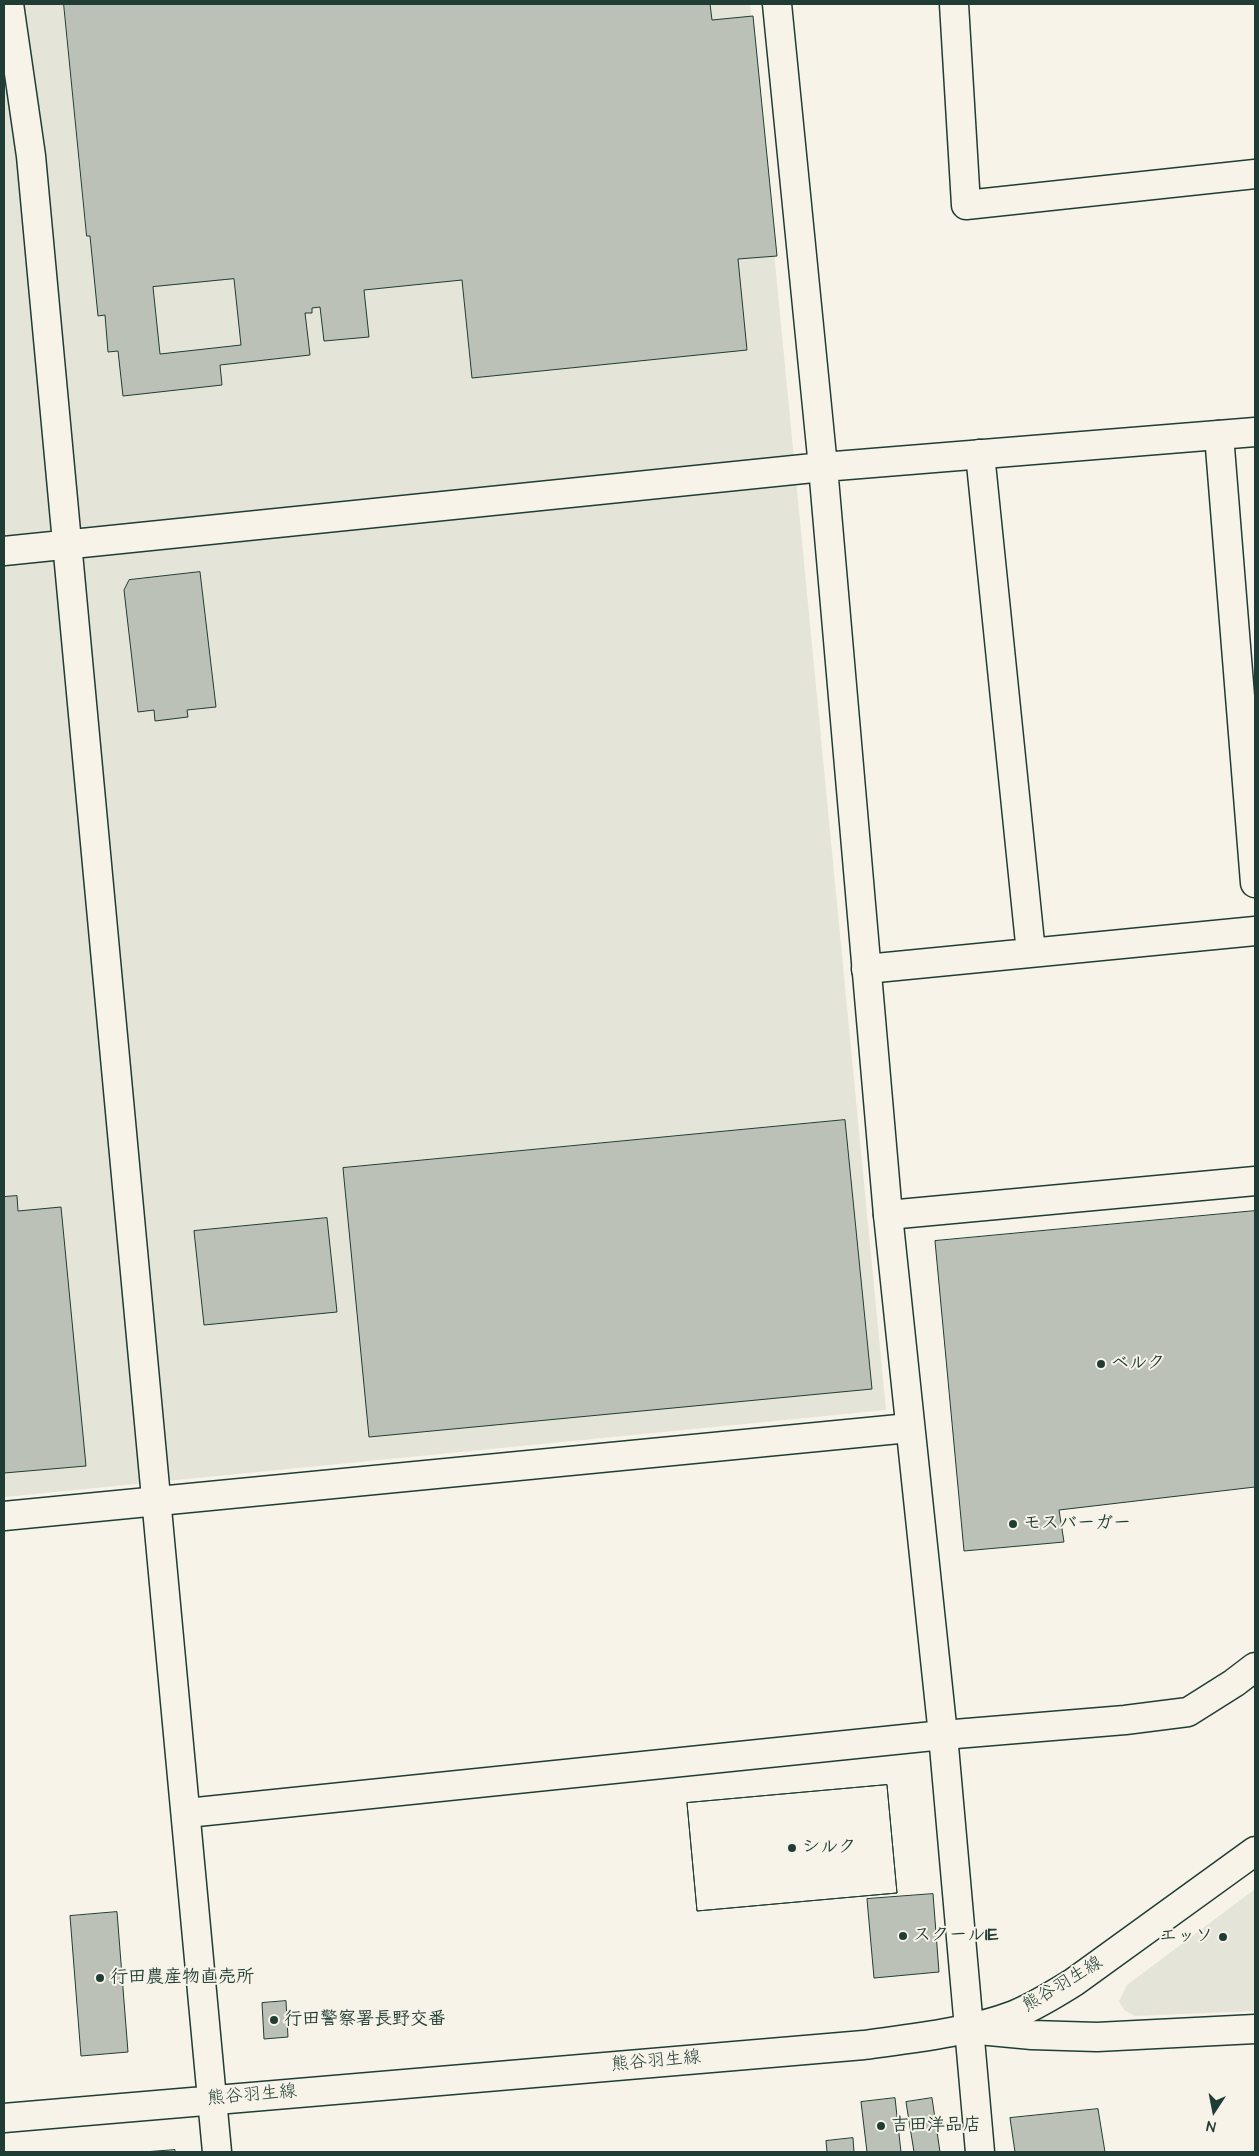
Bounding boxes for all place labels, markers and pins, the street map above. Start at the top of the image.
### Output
place label: ベルク [1111,1353,1165,1375]
marker: ベルク [1095,1358,1107,1370]
place label: モスバーガー [1023,1513,1131,1535]
marker: モスバーガー [1007,1518,1019,1530]
place label: シルク [802,1837,856,1859]
marker: シルク [786,1842,798,1854]
place label: スクールIE [913,1925,998,1947]
place label: エッソ [1159,1926,1213,1948]
marker: スクールIE [897,1930,909,1942]
marker: エッソ [1217,1931,1229,1943]
place label: 行田農産物直売所 [110,1967,254,1989]
marker: 行田農産物直売所 [94,1972,106,1984]
place label: 行田警察署長野交番 [284,2009,446,2031]
marker: 行田警察署長野交番 [268,2014,280,2026]
place label: 吉田洋品店 [891,2115,981,2137]
marker: 吉田洋品店 [875,2120,887,2132]

